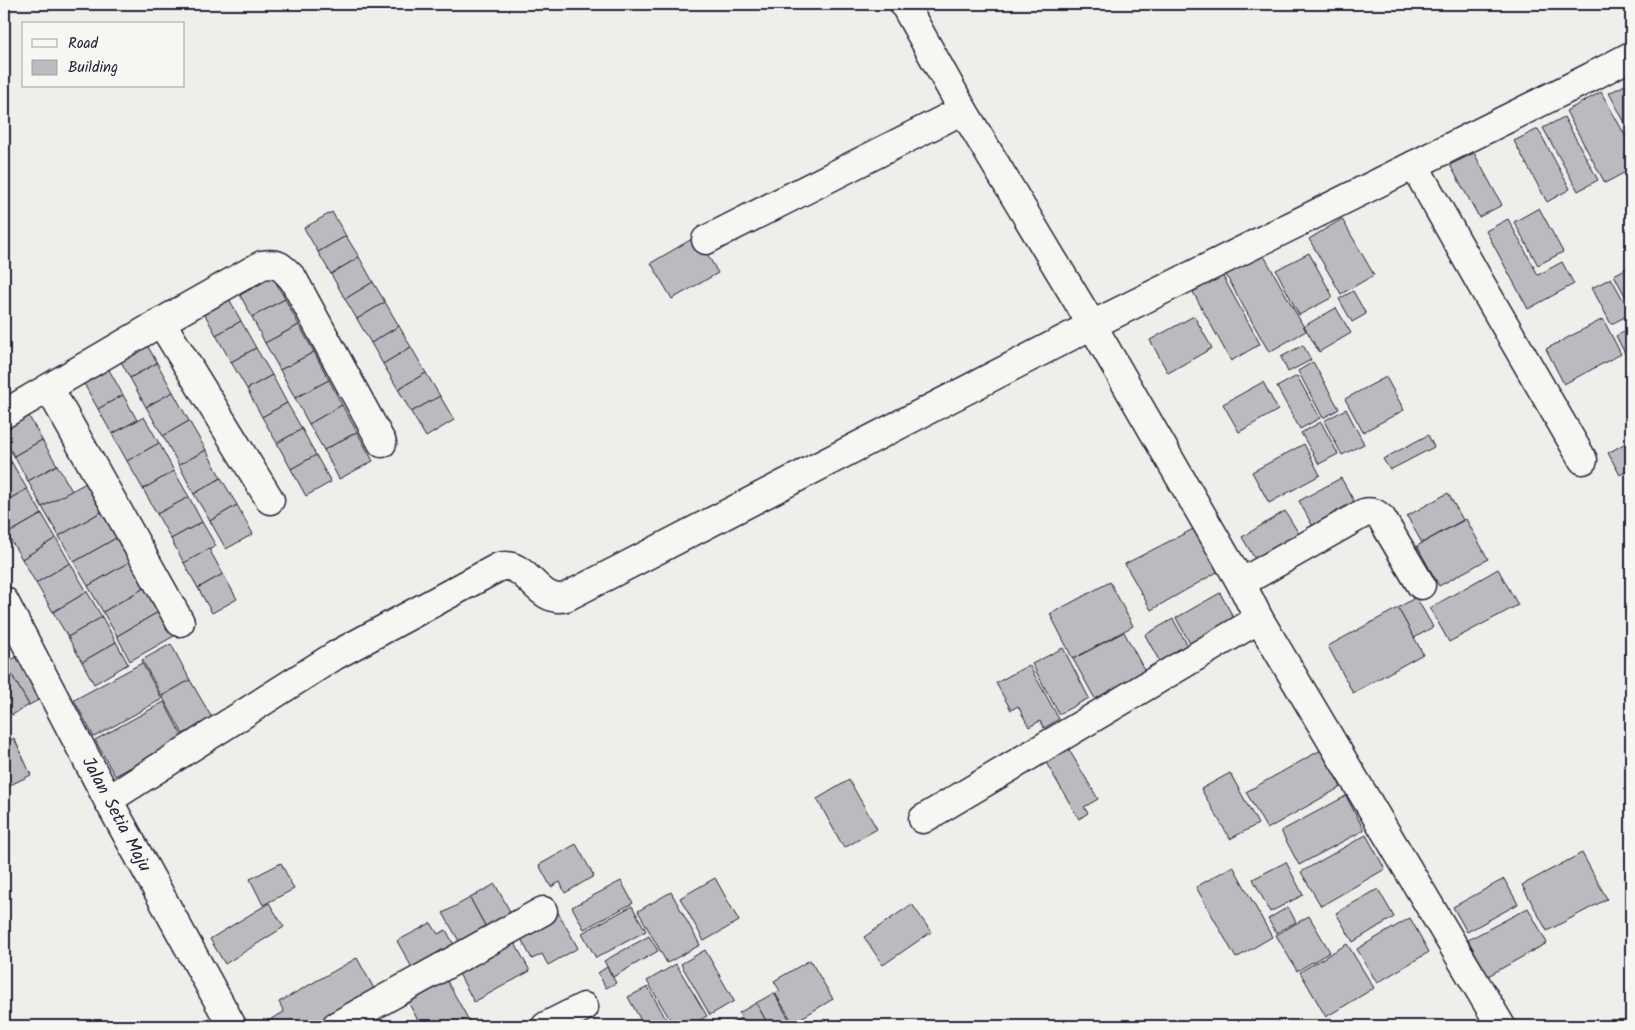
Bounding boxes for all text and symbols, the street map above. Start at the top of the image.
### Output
legend [22,22,185,88]
text: Road [68,32,99,56]
text: Building [68,56,118,80]
street label: Jalan Setia Maju [73,752,158,878]

